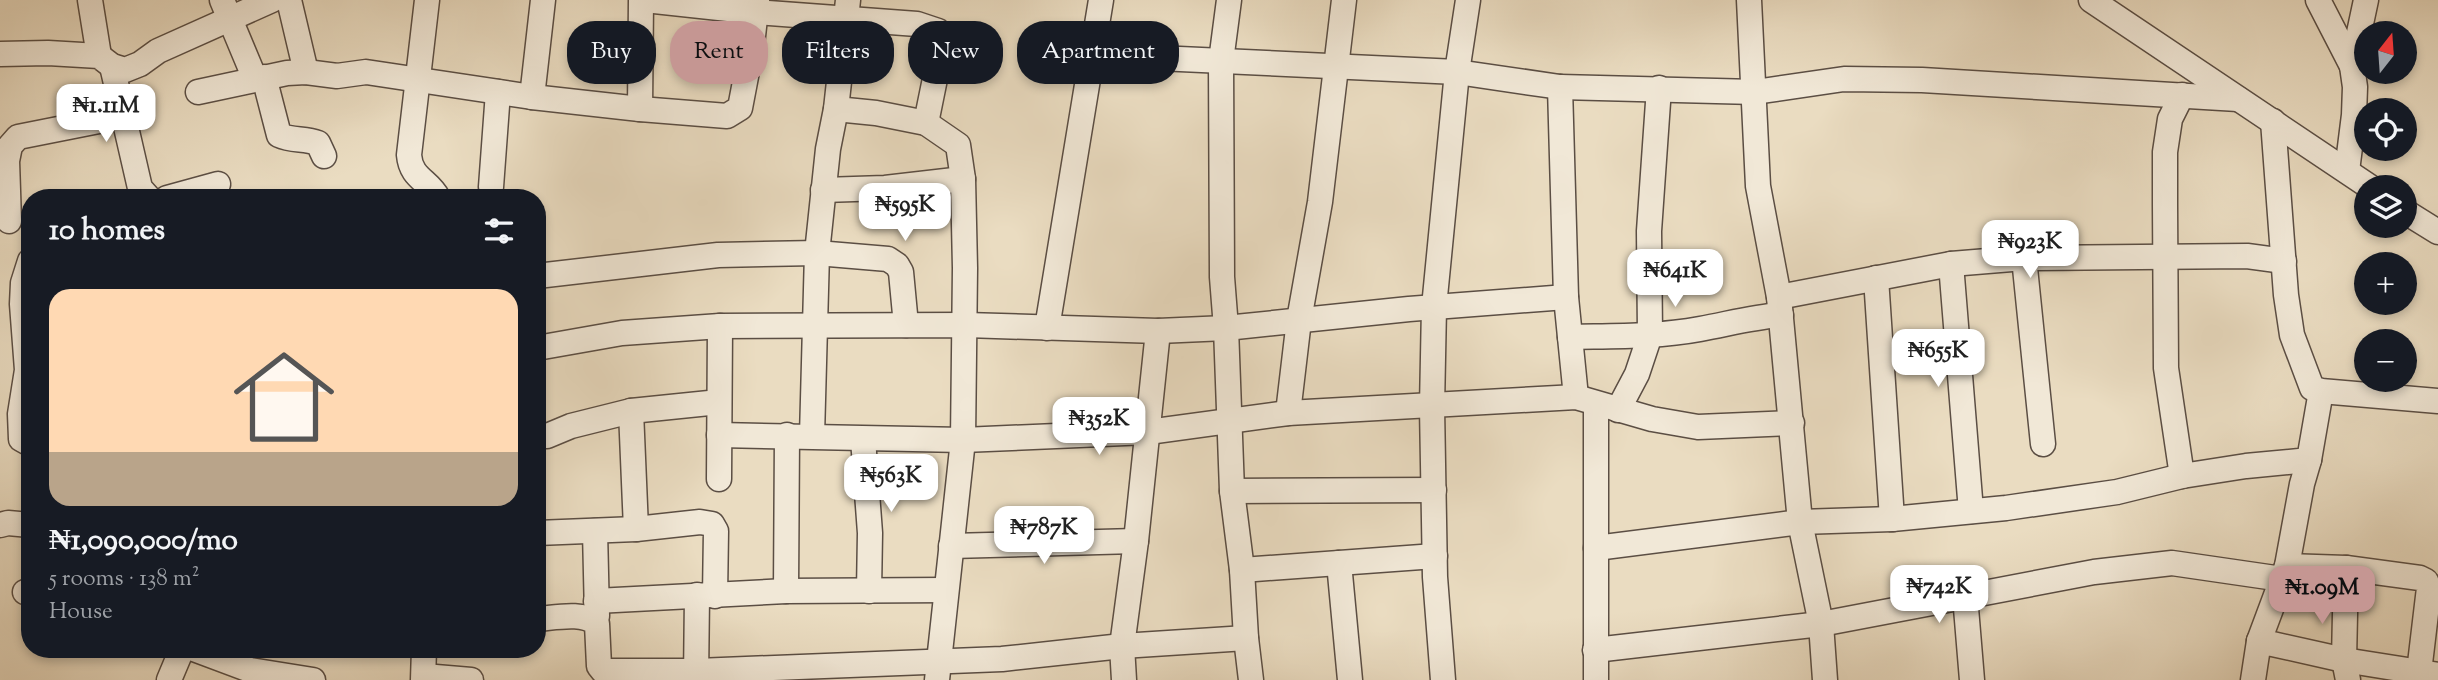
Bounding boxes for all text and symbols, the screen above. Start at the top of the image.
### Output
chip: Buy [567,21,656,84]
chip: Rent [670,21,768,84]
chip: Filters [782,21,894,84]
chip: New [908,21,1003,84]
chip: Apartment [1017,21,1179,84]
north arrow [2354,21,2417,84]
map controls [2354,21,2417,392]
pin: ₦1.11M [49,85,163,144]
text: ₦1.11M [72,90,140,123]
button: locate [2354,98,2417,161]
button: layers [2354,175,2417,238]
pin: ₦595K [856,184,954,243]
text: ₦595K [875,189,935,222]
text: 10 homes [49,210,165,253]
icon: filters [480,212,518,250]
pin: ₦923K [1981,220,2079,280]
text: ₦923K [1998,226,2062,259]
pin: ₦641K [1626,250,1724,309]
button: + [2354,252,2417,315]
text: ₦641K [1643,255,1707,288]
button: − [2354,329,2417,392]
pin: ₦655K [1889,330,1987,389]
icon: home [221,334,347,460]
text: ₦655K [1908,335,1968,368]
pin: ₦352K [1050,398,1148,457]
text: ₦352K [1068,403,1130,436]
pin: ₦563K [842,454,940,514]
text: ₦563K [860,460,922,493]
pin: ₦787K [995,506,1093,566]
text: ₦787K [1010,512,1078,545]
text: ₦1,090,000/mo [49,520,238,563]
text: 5 rooms · 138 m² [49,563,200,596]
pin: ₦742K [1890,566,1988,625]
pin: ₦1.09M [2265,566,2379,626]
text: ₦742K [1906,571,1972,604]
text: ₦1.09M [2285,572,2359,605]
text: House [49,596,113,629]

